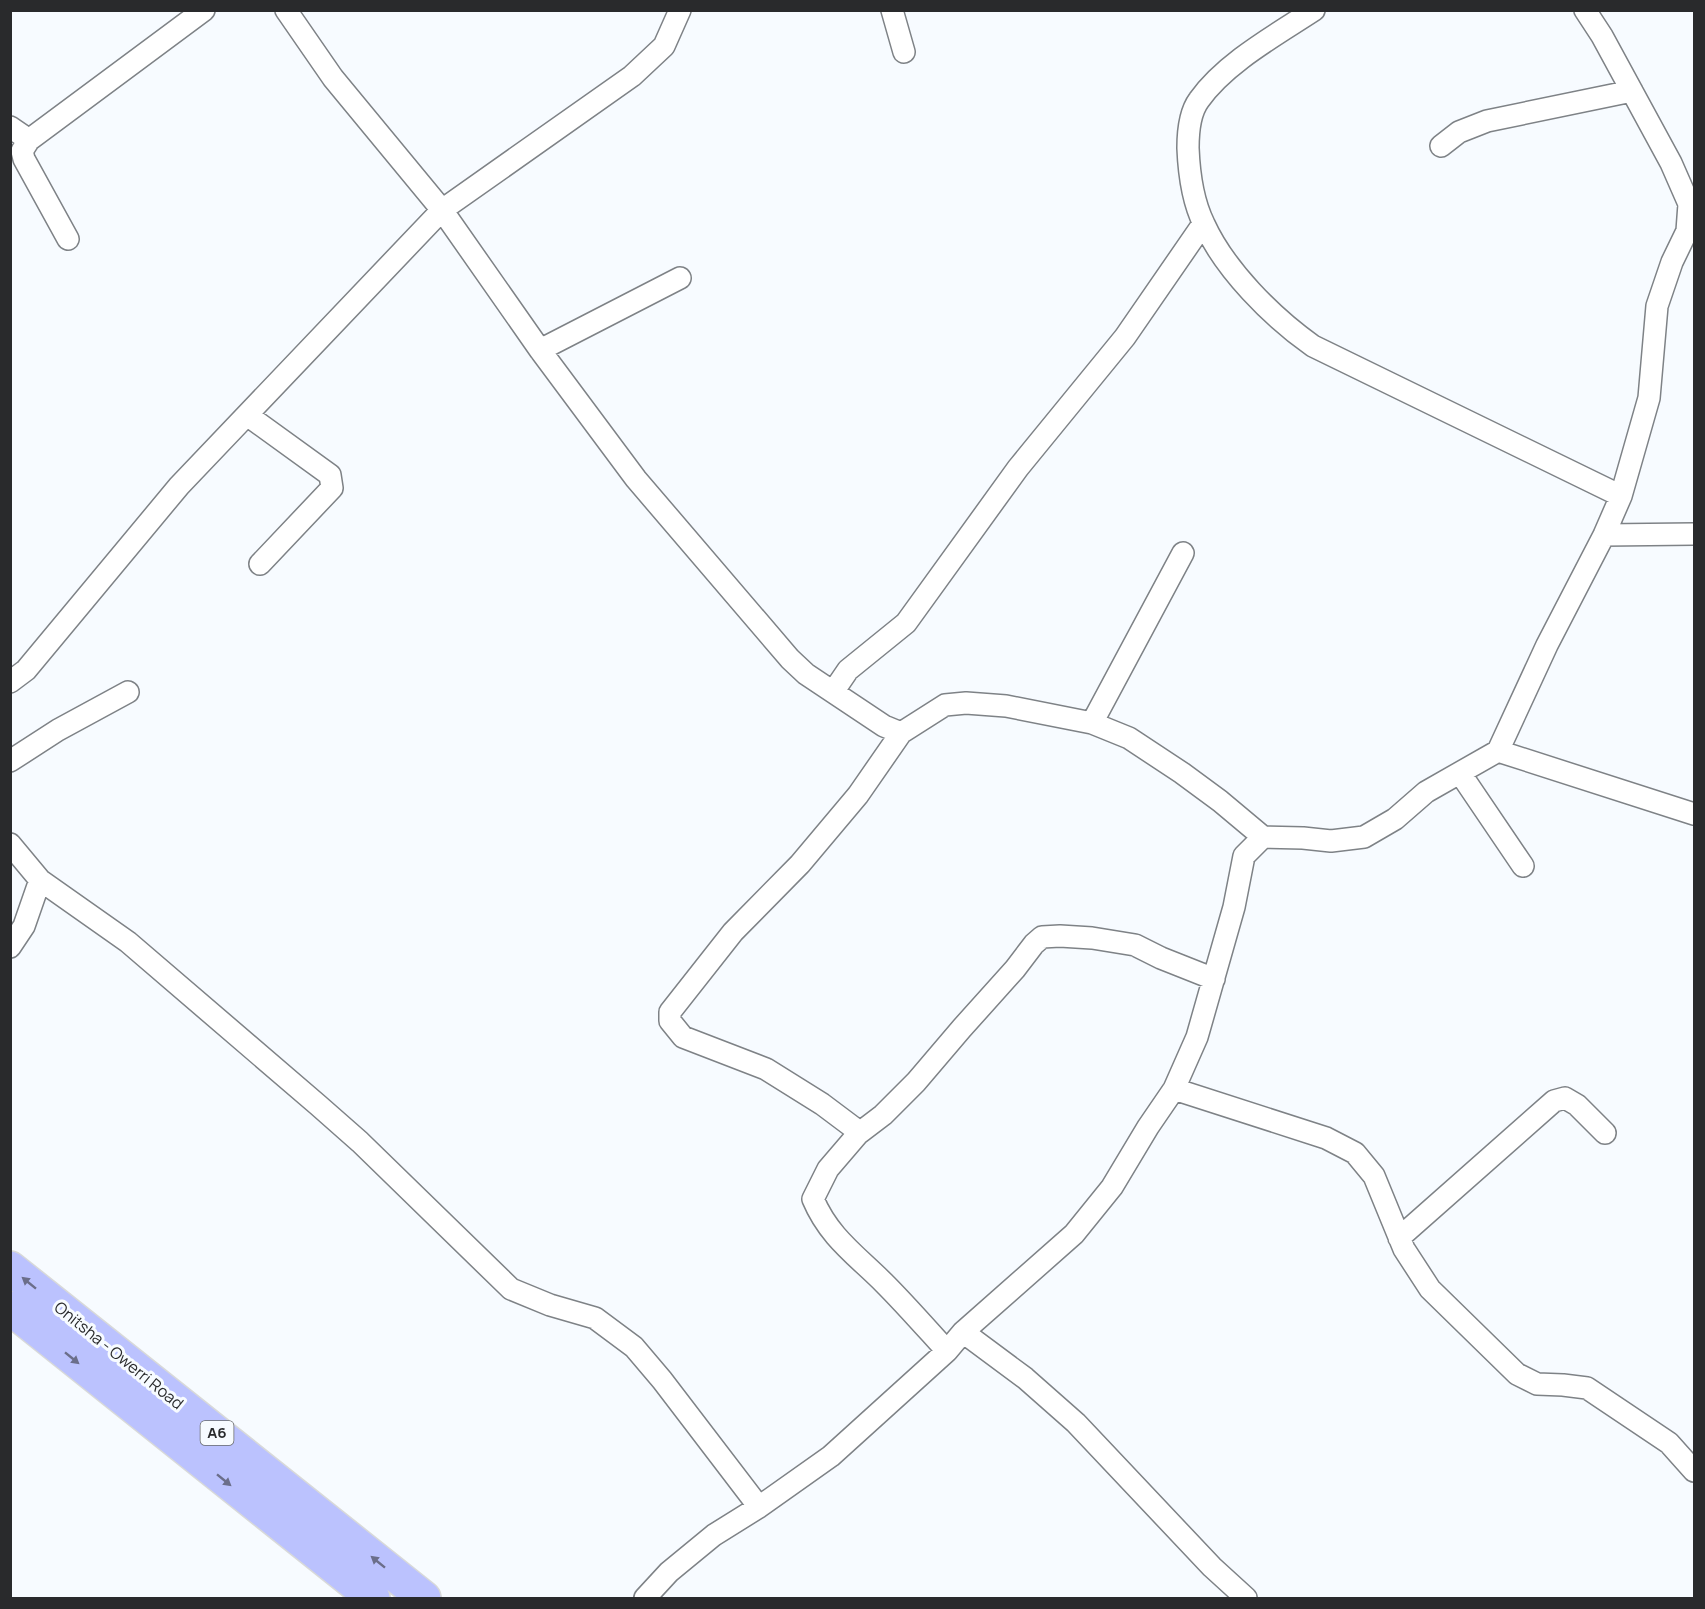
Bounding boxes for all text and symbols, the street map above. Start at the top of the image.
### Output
one-way arrow [22,1277,37,1290]
street label: Onitsha - Owerri Road [50,1296,188,1414]
one-way arrow [65,1351,80,1363]
road number: A6 [200,1421,234,1445]
one-way arrow [216,1473,232,1486]
one-way arrow [370,1555,386,1568]

